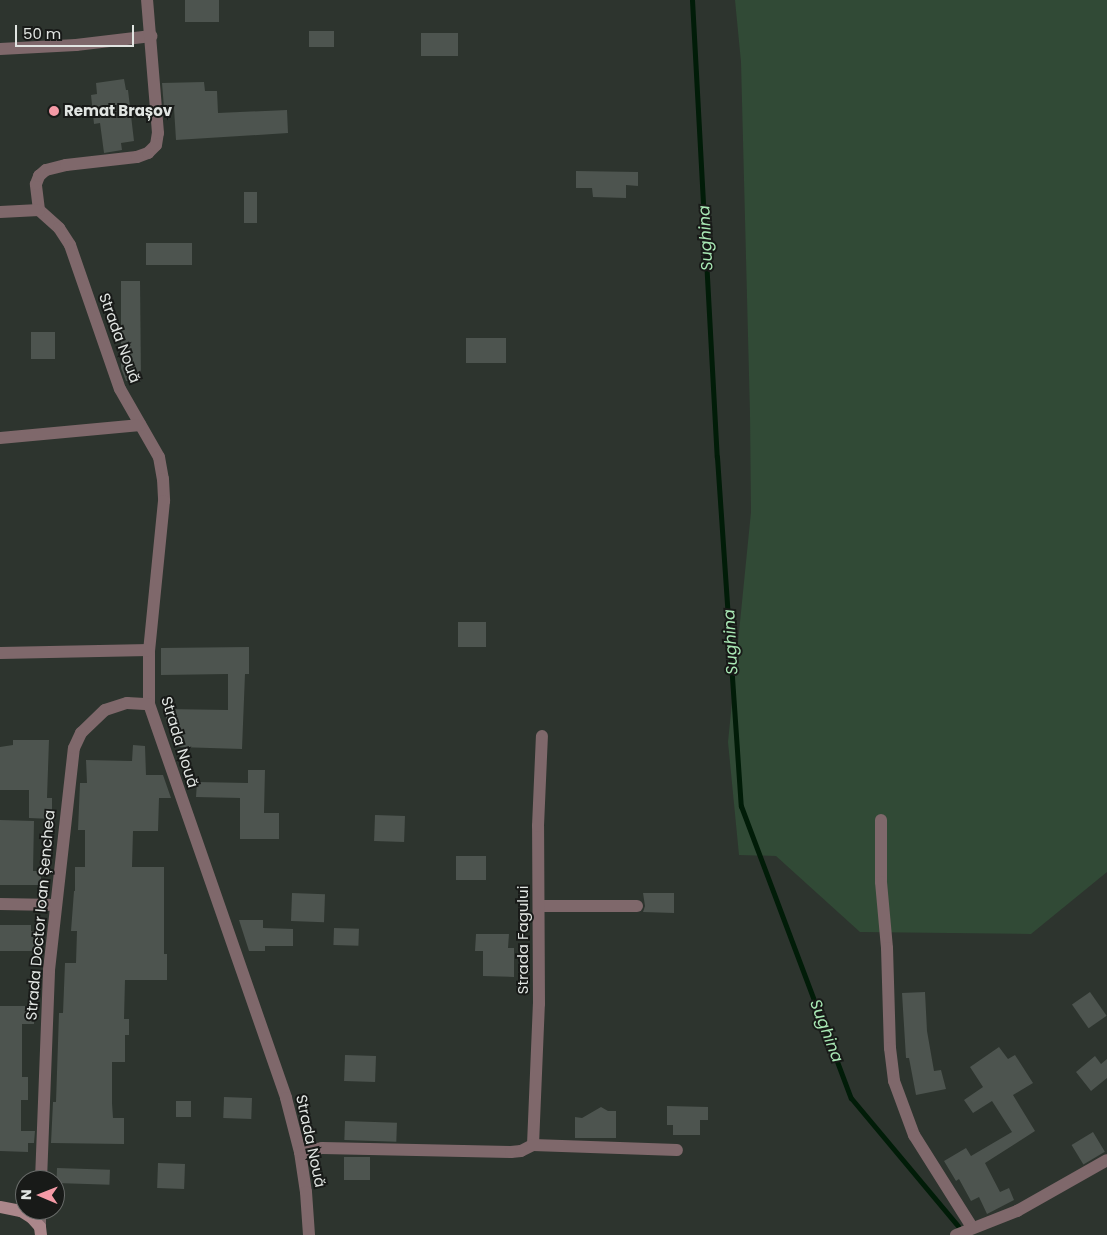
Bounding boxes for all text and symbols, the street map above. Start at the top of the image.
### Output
scale bar [18,15,136,47]
text: 50 m [23,23,61,44]
place label: Remat Brașov [64,102,172,120]
marker: Remat Brașov [48,105,60,117]
water label: Sughina [695,205,717,271]
street label: Strada Nouă [95,291,145,385]
water label: Sughina [720,609,742,675]
street label: Strada Nouă [158,694,202,790]
street label: Strada Doctor Ioan Șenchea [22,809,58,1021]
street label: Strada Fagului [514,886,532,994]
water label: Sughina [805,997,847,1065]
street label: Strada Nouă [292,1093,330,1189]
north arrow [15,1170,65,1220]
text: N [16,1189,36,1200]

